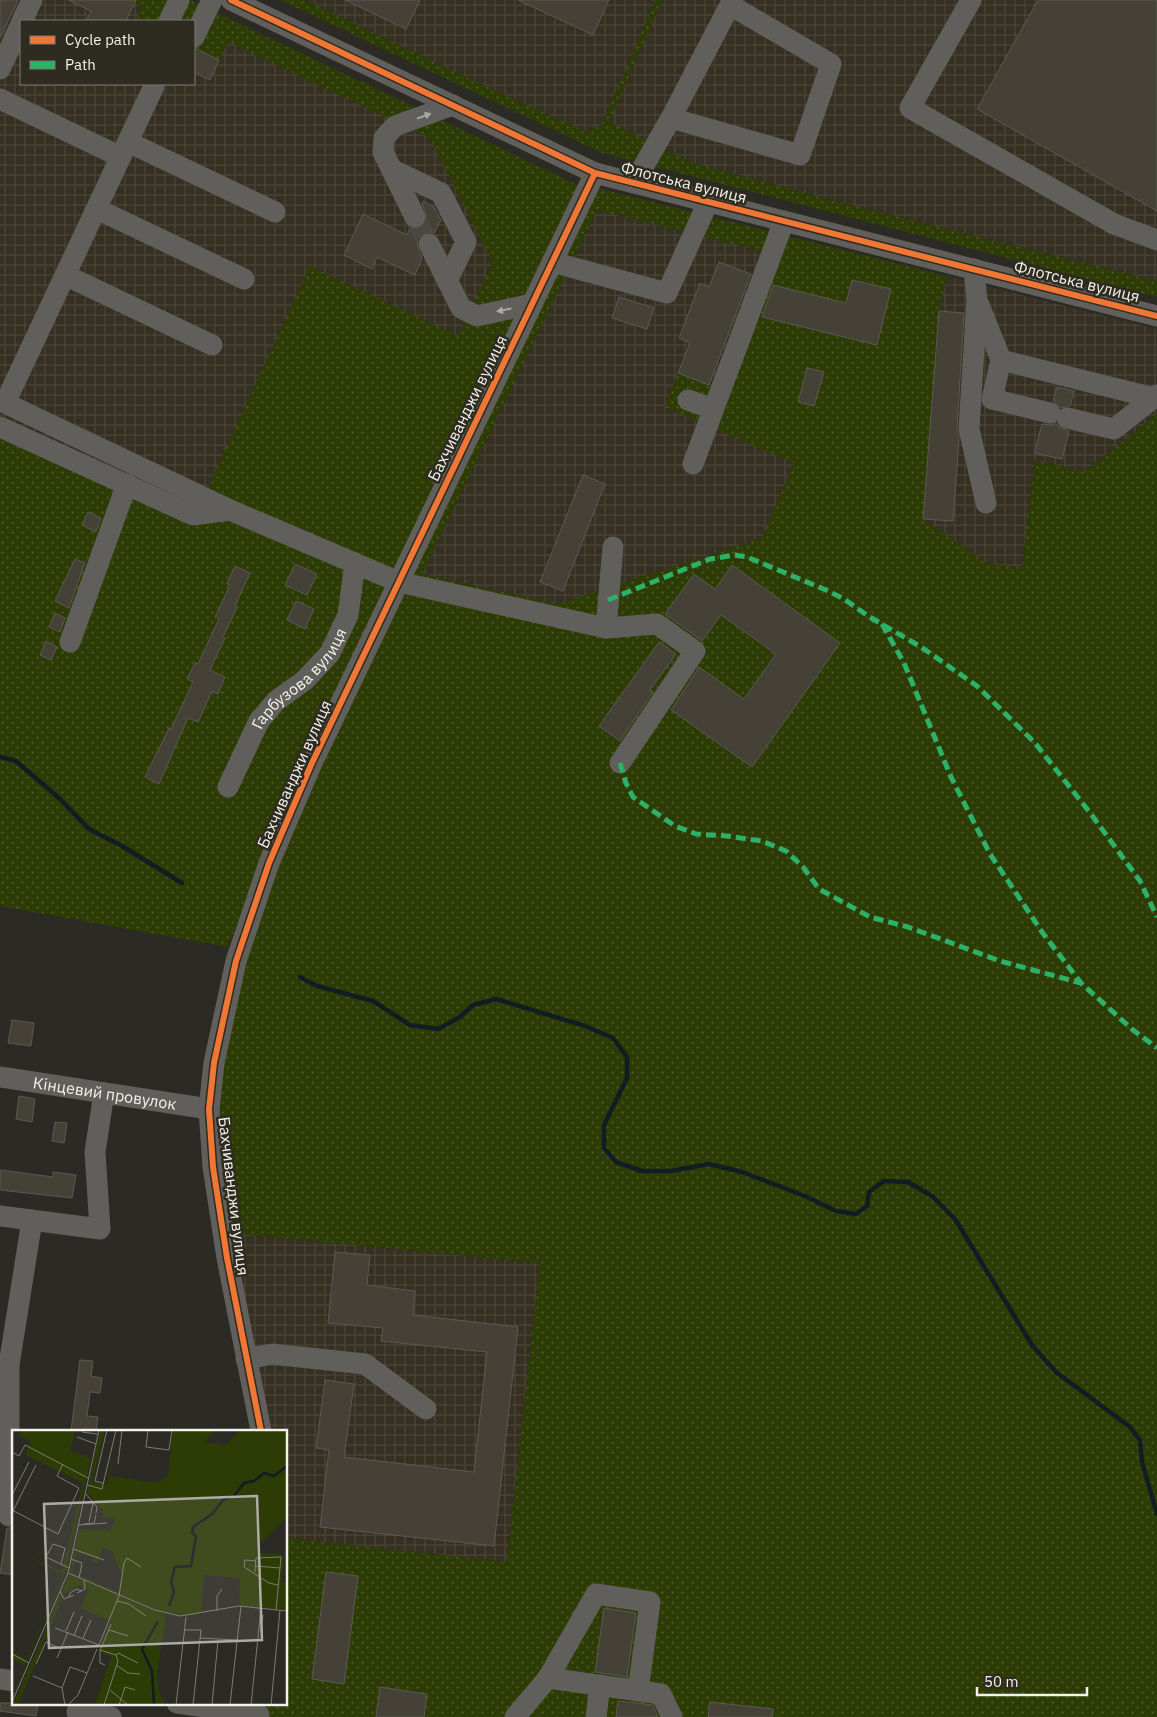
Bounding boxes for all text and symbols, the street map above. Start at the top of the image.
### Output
legend [20,20,195,85]
text: Cycle path [65,30,136,49]
text: Path [65,55,96,74]
one-way arrow [417,112,432,120]
street label: Флотська вулиця [619,157,749,207]
street label: Флотська вулиця [1012,256,1142,306]
one-way arrow [497,306,512,314]
street label: Бахчиванджи вулиця [423,332,511,484]
street label: Гарбузова вулиця [247,625,350,732]
street label: Бахчиванджи вулиця [252,697,336,851]
street label: Кінцевий провулок [32,1072,178,1114]
street label: Бахчиванджи вулиця [214,1115,254,1277]
inset map [12,1430,288,1704]
scale bar [977,1664,1087,1696]
text: 50 m [984,1672,1019,1691]

